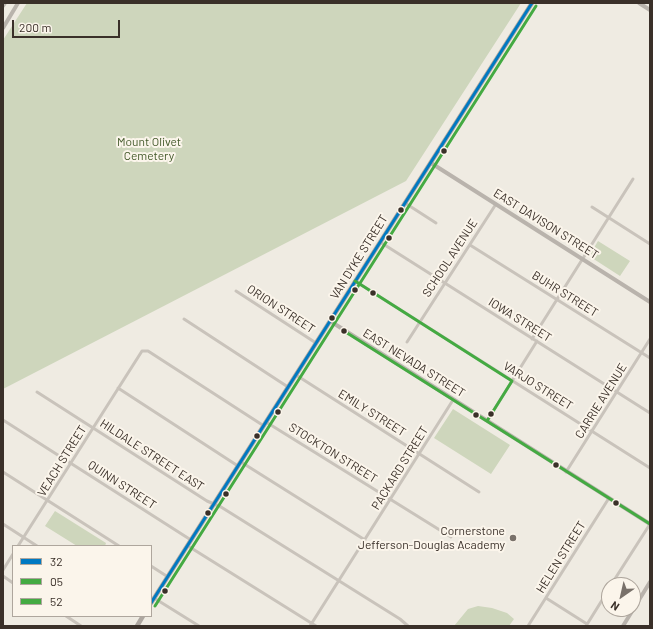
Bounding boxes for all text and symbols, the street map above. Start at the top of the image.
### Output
scale bar [14,12,122,38]
text: 200 m [19,20,51,34]
park label: Mount Olivet Cemetery [117,135,181,163]
unlabelled marker [439,146,449,156]
street label: EAST DAVISON STREET [491,186,601,262]
unlabelled marker [396,205,406,215]
street label: VAN DYKE STREET [327,212,391,302]
street label: SCHOOL AVENUE [419,216,481,300]
unlabelled marker [384,233,394,243]
street label: BUHR STREET [529,268,601,320]
street label: ORION STREET [244,282,318,336]
unlabelled marker [350,285,360,295]
unlabelled marker [368,288,378,298]
street label: IOWA STREET [486,295,554,345]
unlabelled marker [327,313,337,323]
unlabelled marker [339,326,349,336]
street label: EAST NEVADA STREET [360,326,468,400]
street label: VARJO STREET [500,359,576,413]
street label: CARRIE AVENUE [572,361,630,441]
street label: EMILY STREET [336,386,408,440]
unlabelled marker [273,407,283,417]
unlabelled marker [486,409,496,419]
unlabelled marker [471,410,481,420]
street label: HILDALE STREET EAST [97,416,207,494]
street label: STOCKTON STREET [286,420,380,486]
street label: VEACH STREET [34,423,90,499]
street label: PACKARD STREET [369,424,431,512]
unlabelled marker [252,431,262,441]
street label: QUINN STREET [85,458,159,512]
unlabelled marker [551,460,561,470]
unlabelled marker [221,489,231,499]
unlabelled marker [611,498,621,508]
unlabelled marker [203,508,213,518]
street label: HELEN STREET [533,518,589,596]
place label: Cornerstone Jefferson-Douglas Academy [358,524,505,552]
marker: Cornerstone Jefferson-Douglas Academy [508,533,518,543]
legend [12,545,152,617]
text: 32 [50,554,63,568]
text: 05 [50,574,63,588]
north arrow [601,577,641,617]
unlabelled marker [160,586,170,596]
text: 52 [50,594,63,608]
text: N [608,599,621,614]

